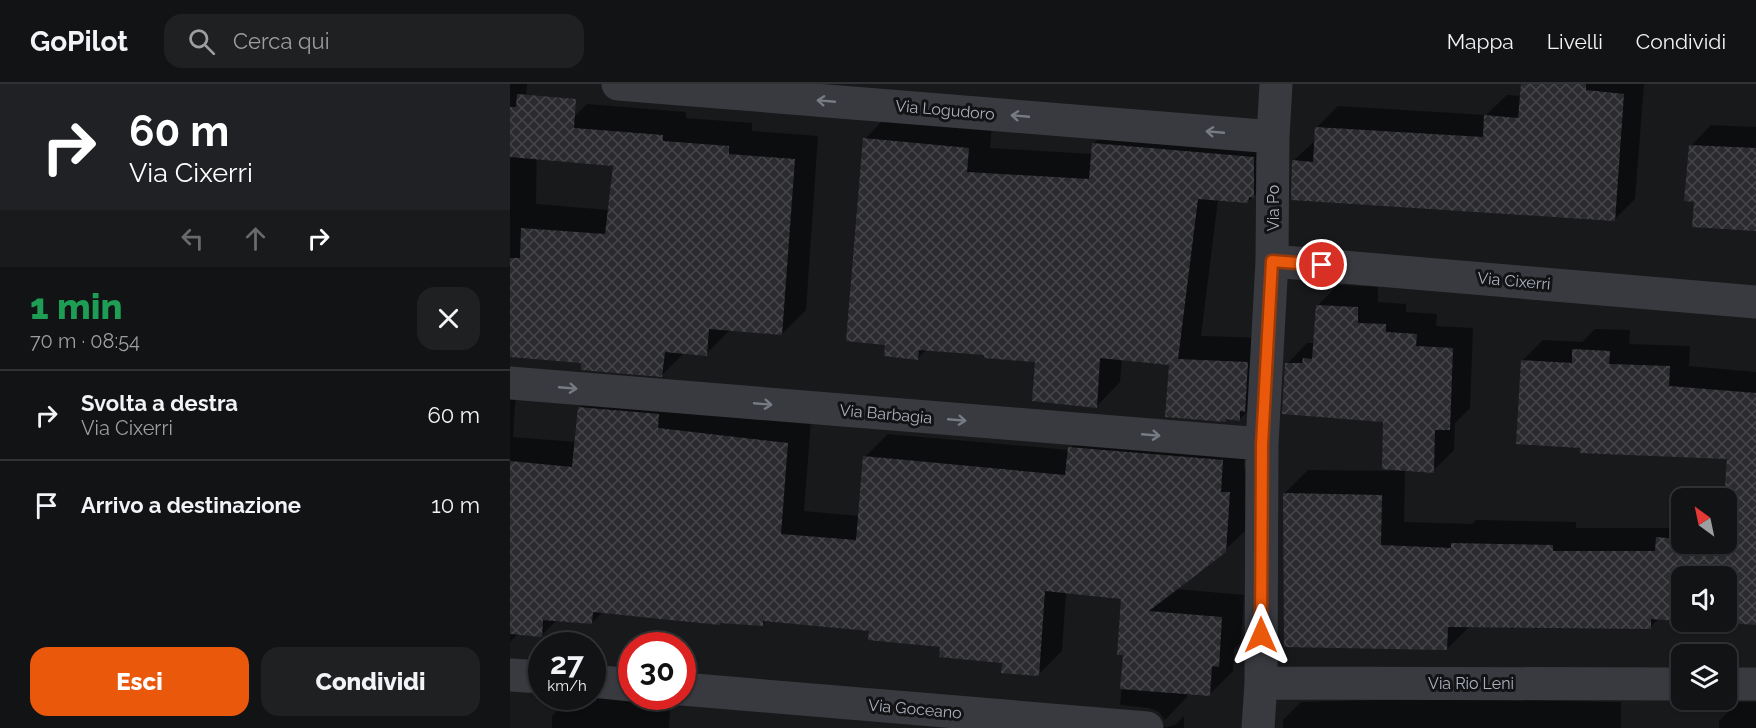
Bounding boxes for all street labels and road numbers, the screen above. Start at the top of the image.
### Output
street label: Via Logudoro [895,96,995,124]
street label: Via Po [1264,185,1283,231]
street label: Via Cixerri [1477,268,1551,294]
street label: Via Barbagia [839,400,933,428]
street label: Via Rio Leni [1428,674,1514,693]
street label: Via Goceano [867,695,963,723]

